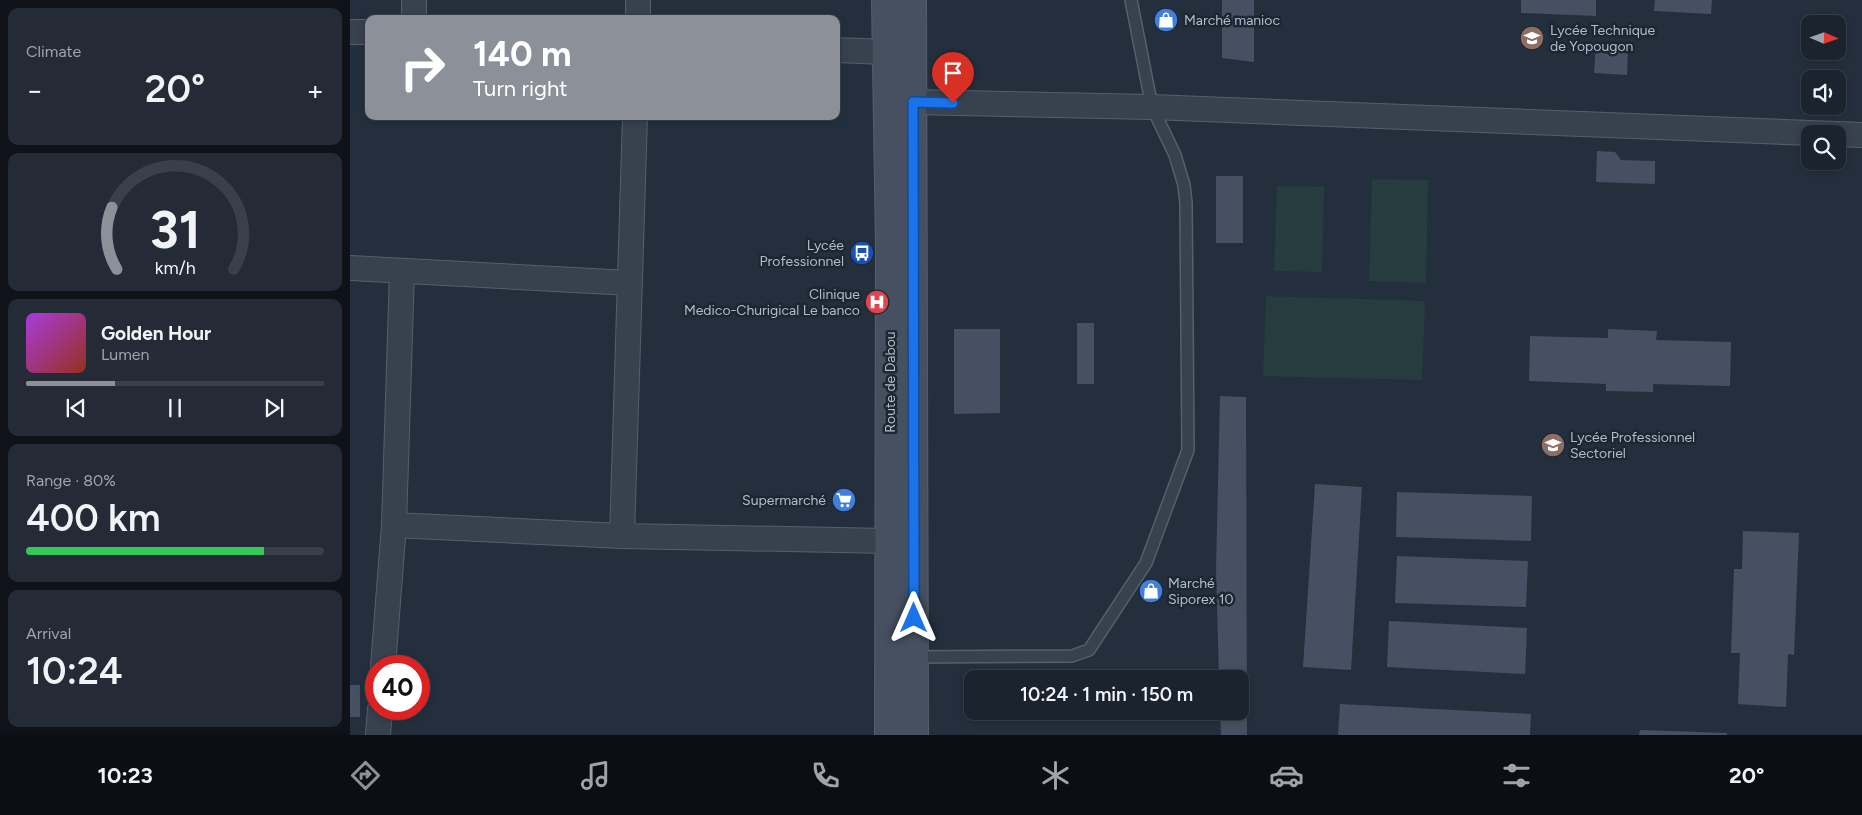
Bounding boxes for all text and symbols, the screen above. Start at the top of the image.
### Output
shop icon: Marché manioc [1153,7,1179,33]
place label: Marché manioc [1184,12,1280,29]
north arrow [1801,15,1846,60]
map controls [1801,15,1846,170]
place label: Lycée Technique de Yopougon [1550,22,1656,55]
school or university icon: Lycée Technique de Yopougon [1519,25,1545,51]
text: 140 m [473,33,571,75]
icon: right [390,35,455,100]
text: Climate [26,42,81,61]
pin [932,52,974,103]
icon: arrive [939,59,967,87]
text: 20° [145,66,205,112]
button: sound [1801,70,1846,115]
text: − [26,73,43,107]
text: + [307,73,324,107]
text: Turn right [473,75,568,102]
button: search [1801,125,1846,170]
text: 31 [150,199,200,261]
place label: Lycée Professionnel [760,237,844,270]
bus stop icon: Lycée Professionnel [849,240,875,266]
text: km/h [155,257,195,278]
place label: Clinique Medico-Churigical Le banco [684,286,860,319]
hospital icon: Clinique Medico-Churigical Le banco [864,289,890,315]
text: Golden Hour [101,322,211,345]
street label: Route de Dabou [882,331,899,433]
text: Lumen [101,345,150,364]
icon: previous [62,394,90,422]
icon: pause [161,394,189,422]
icon: next [260,394,288,422]
place label: Lycée Professionnel Sectoriel [1570,429,1695,462]
school or university icon: Lycée Professionnel Sectoriel [1540,432,1566,458]
text: Range · 80% [26,471,116,490]
supermarket icon: Supermarché [831,487,857,513]
place label: Supermarché [742,492,826,509]
text: 400 km [26,495,161,541]
place label: Marché Siporex 10 [1168,575,1233,608]
shop icon: Marché Siporex 10 [1138,578,1164,604]
position arrow [887,591,939,643]
text: Arrival [26,624,71,643]
text: 10:24 [26,648,123,694]
speed limit sign: 40 [365,655,430,720]
text: 10:24 · 1 min · 150 m [1020,683,1193,706]
icon: directions [348,758,383,793]
icon: music [578,758,613,793]
icon: phone [808,758,843,793]
icon: climate [1038,758,1073,793]
icon: car [1269,758,1304,793]
icon: filters [1499,758,1534,793]
text: 10:23 [98,762,153,789]
text: 20° [1729,762,1764,789]

